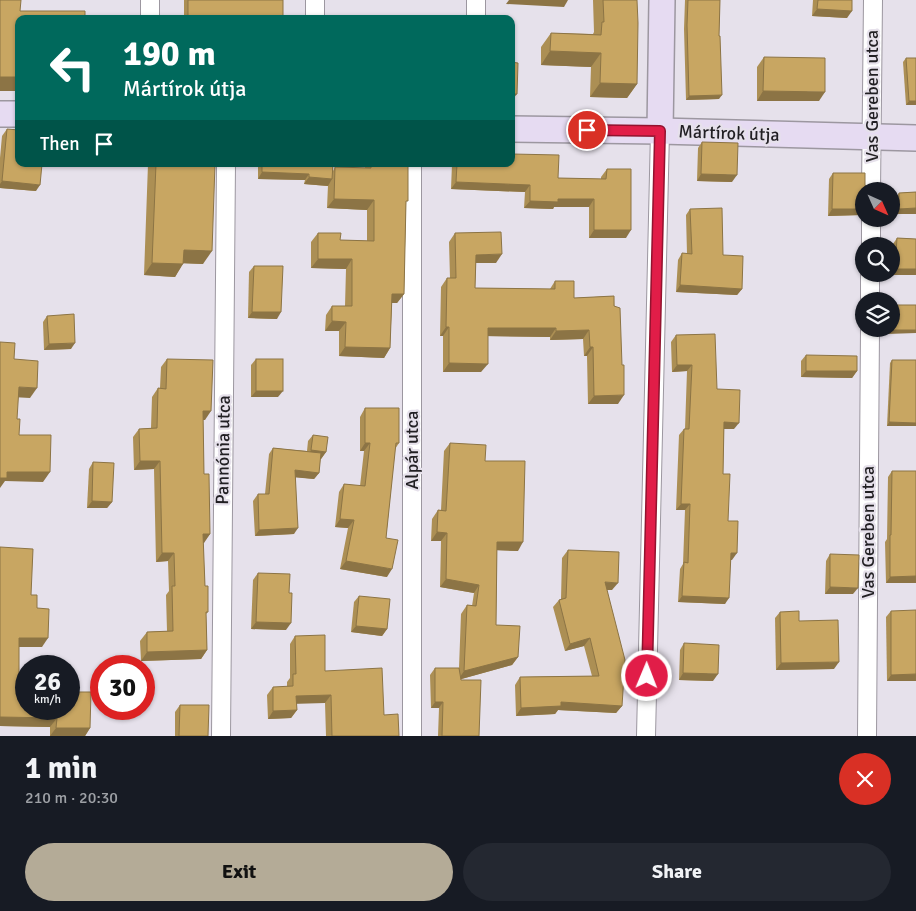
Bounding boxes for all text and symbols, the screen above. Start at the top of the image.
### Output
street label: Vas Gereben utca [861,30,883,162]
text: 190 m [123,32,216,75]
icon: left [40,35,105,100]
text: Mártírok útja [123,75,246,102]
pin [566,109,608,151]
icon: arrive [573,116,601,144]
street label: Mártírok útja [678,120,780,146]
icon: arrive [90,130,118,158]
text: Then [40,132,80,156]
north arrow [855,182,900,228]
map controls [855,182,900,337]
button: search [855,237,900,282]
button: layers [855,292,900,337]
street label: Pannónia utca [211,395,235,505]
street label: Alpár utca [401,411,423,489]
street label: Vas Gereben utca [857,466,879,598]
position arrow [620,649,672,701]
speed limit sign: 30 [90,655,155,720]
text: 26 [34,666,61,697]
text: km/h [34,692,61,707]
text: 1 min [25,750,97,787]
button: close [839,753,891,805]
text: 210 m · 20:30 [25,788,118,808]
button: Exit [25,843,453,901]
button: Share [463,843,891,901]

